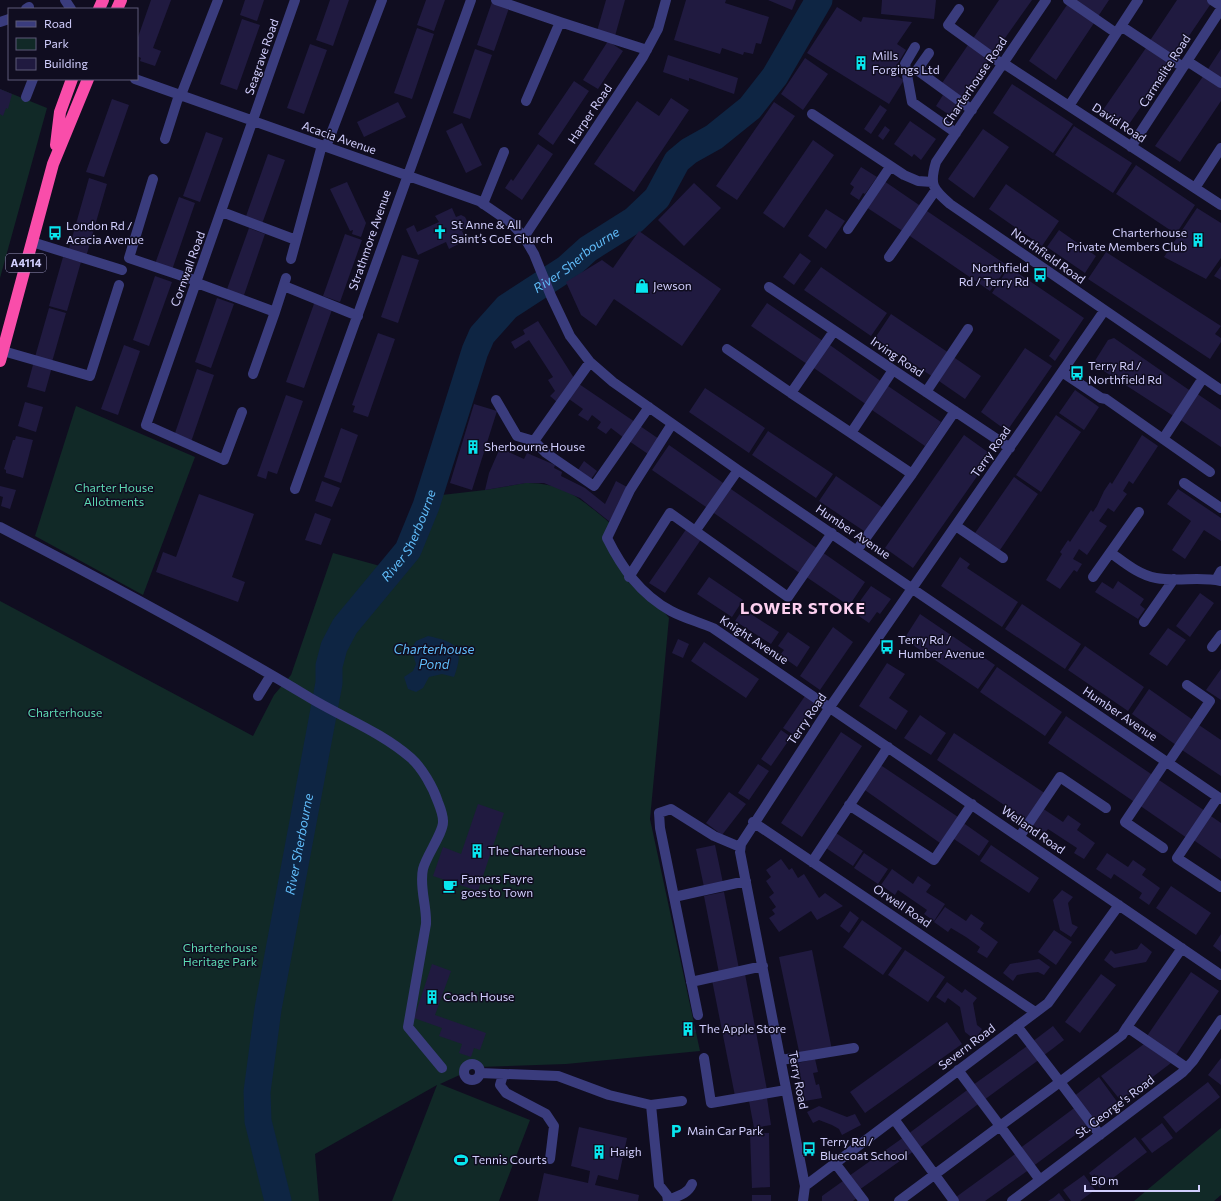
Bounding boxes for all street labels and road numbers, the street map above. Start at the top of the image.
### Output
street label: Seagrave Road [241,17,281,97]
street label: Carmelite Road [1135,31,1193,109]
street label: Charterhouse Road [939,34,1009,129]
street label: Harper Road [564,81,614,146]
street label: David Road [1090,100,1149,145]
street label: Acacia Avenue [300,118,378,156]
street label: Strathmore Avenue [345,188,393,292]
street label: Northfield Road [1009,224,1088,286]
street label: Cornwall Road [167,229,207,308]
road number: A4114 [6,254,46,272]
street label: Irving Road [868,333,927,379]
street label: Terry Road [967,423,1013,480]
street label: Humber Avenue [814,501,893,561]
street label: Knight Avenue [718,612,791,666]
street label: Humber Avenue [1081,683,1160,743]
street label: Terry Road [784,690,829,747]
street label: Welland Road [999,802,1068,856]
street label: Orwell Road [871,881,934,930]
street label: Severn Road [935,1020,998,1072]
street label: Terry Road [786,1049,812,1110]
street label: St. George's Road [1072,1072,1157,1140]

